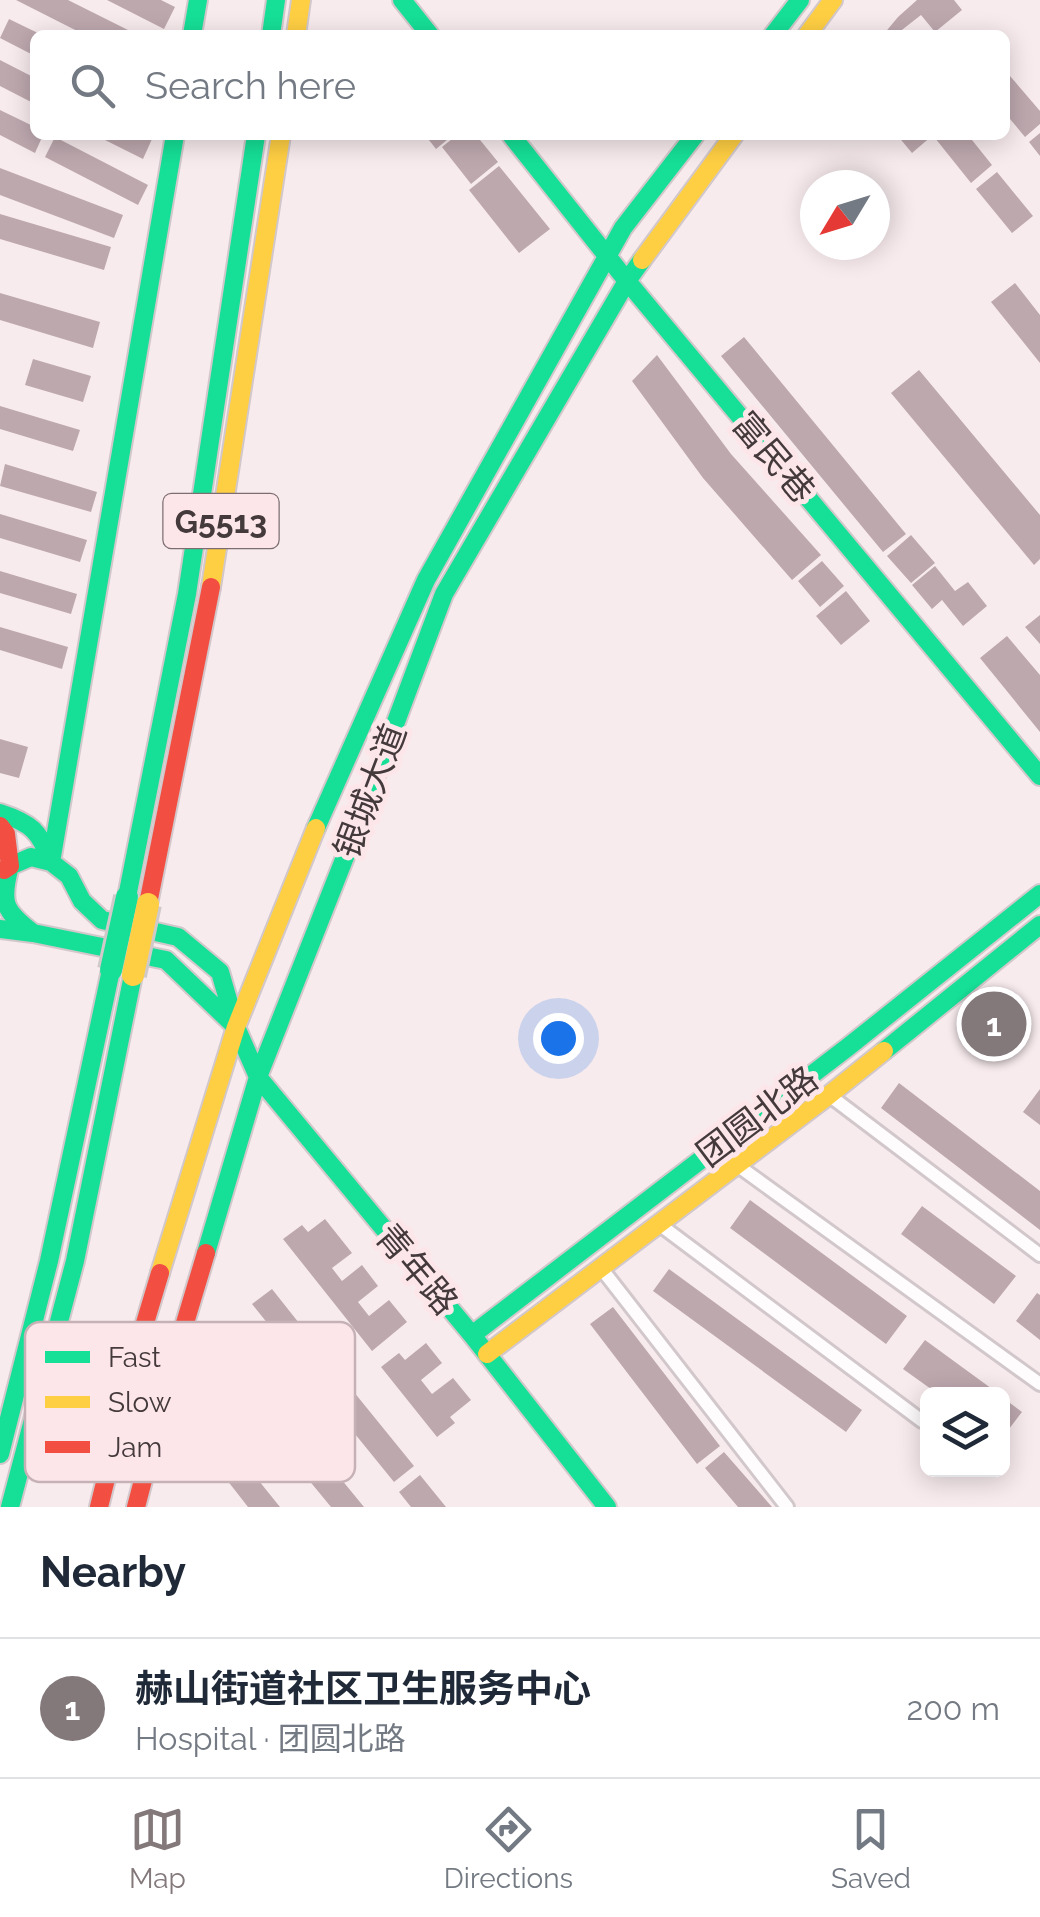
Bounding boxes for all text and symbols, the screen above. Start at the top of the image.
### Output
search box [30,30,1010,140]
icon: search [65,58,120,113]
text: Search here [145,63,356,108]
north arrow [800,170,890,260]
street label: 富民巷 [725,404,823,510]
road number: G5513 [164,494,278,548]
street label: 银城大道 [326,718,414,864]
pin: 1 [962,986,1026,1062]
your location [533,1013,584,1064]
street label: 团圆北路 [689,1057,825,1175]
street label: 青年路 [368,1216,466,1322]
legend [25,1322,355,1482]
text: Fast [108,1341,161,1374]
text: Slow [108,1386,172,1419]
map controls [920,1387,1010,1477]
button: layers [920,1387,1010,1477]
text: Jam [108,1431,162,1464]
text: Nearby [40,1548,186,1597]
text: 赫山街道社区卫生服务中心 [135,1666,591,1711]
text: 1 [65,1690,80,1727]
text: 200 m [907,1690,1000,1727]
text: Hospital · 团圆北路 [135,1720,406,1757]
tab: Map [129,1802,186,1895]
tab: Directions [444,1802,573,1895]
tab: Saved [831,1802,911,1895]

